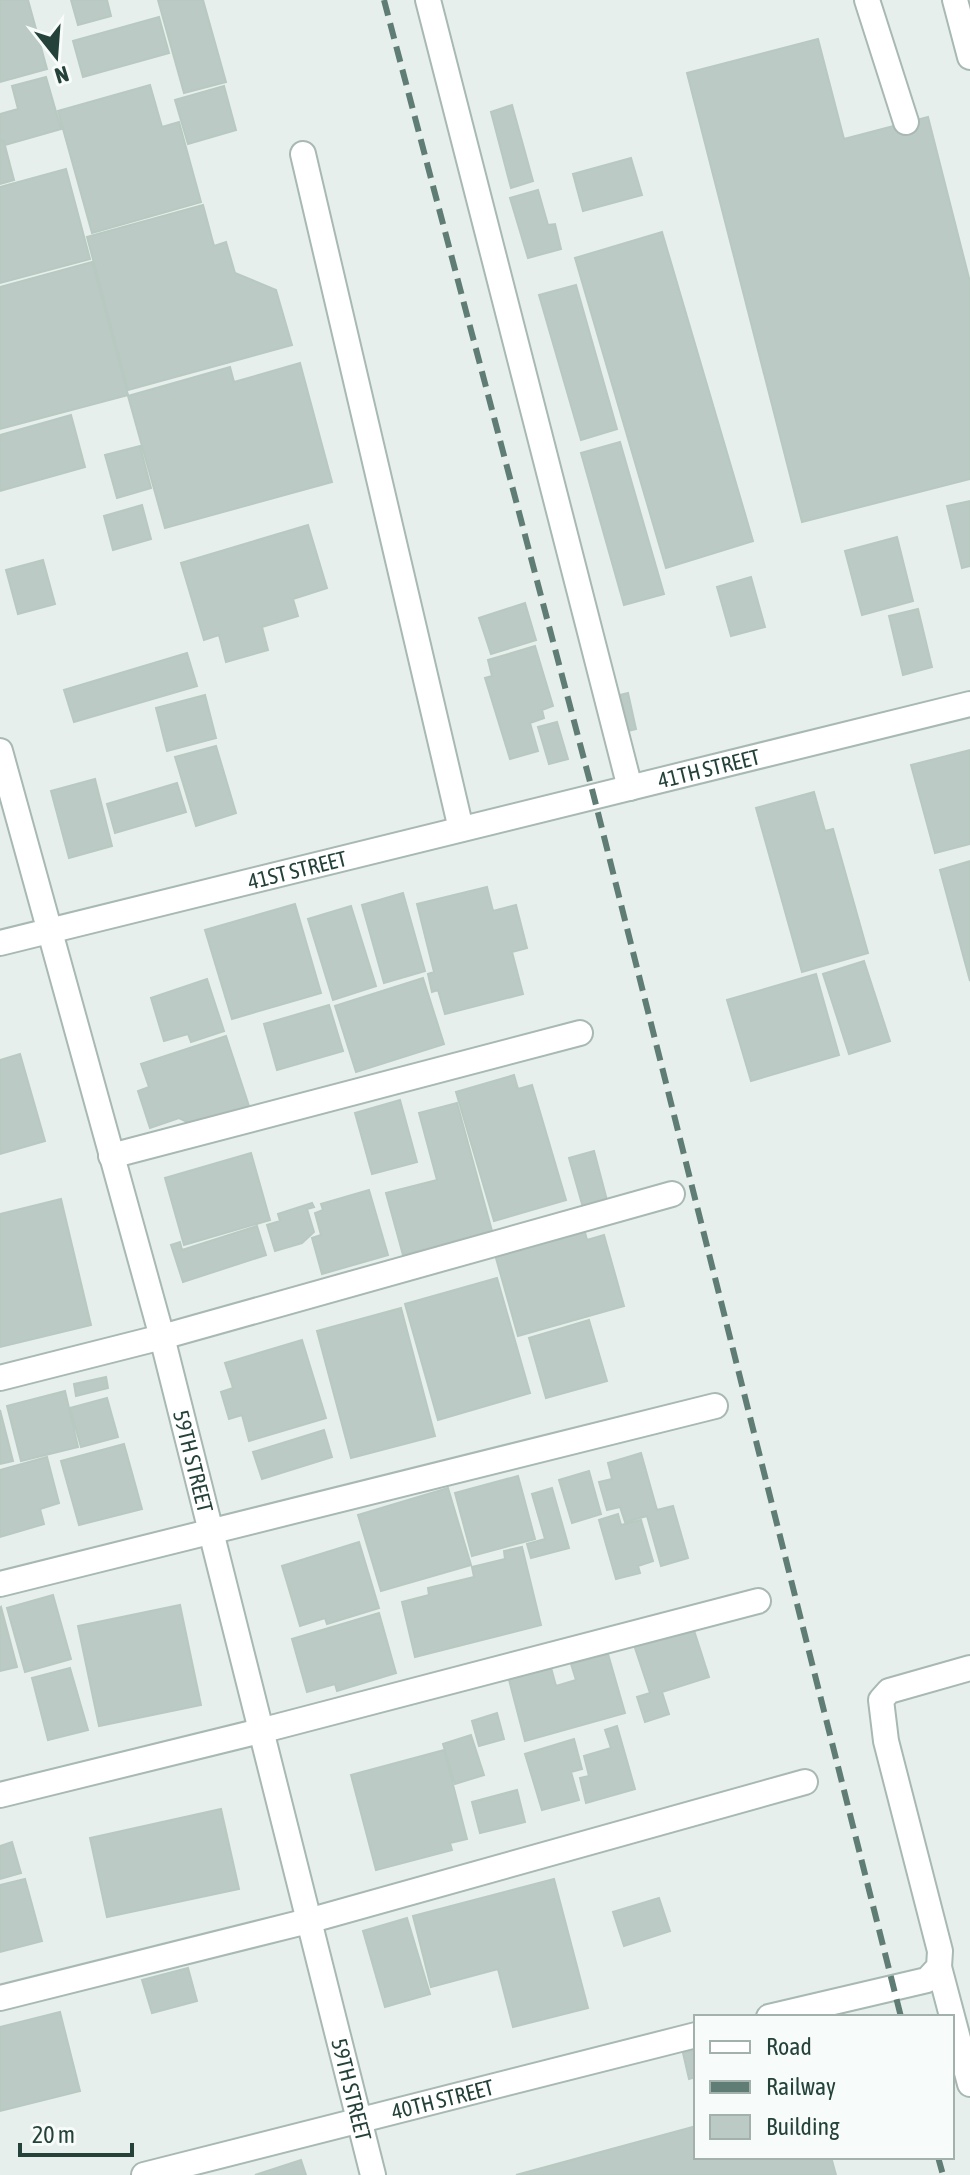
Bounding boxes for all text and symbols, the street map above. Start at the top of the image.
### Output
north arrow [16,16,96,96]
text: N [52,61,72,89]
street label: 41TH STREET [655,743,763,793]
street label: 41ST STREET [245,845,350,894]
street label: 59TH STREET [168,1407,219,1515]
legend [694,2015,954,2159]
text: Road [766,2033,812,2060]
street label: 59TH STREET [326,2036,377,2144]
text: Railway [766,2073,836,2100]
street label: 40TH STREET [389,2074,497,2125]
scale bar [20,2107,132,2157]
text: Building [766,2113,840,2140]
text: 20 m [32,2121,75,2148]

